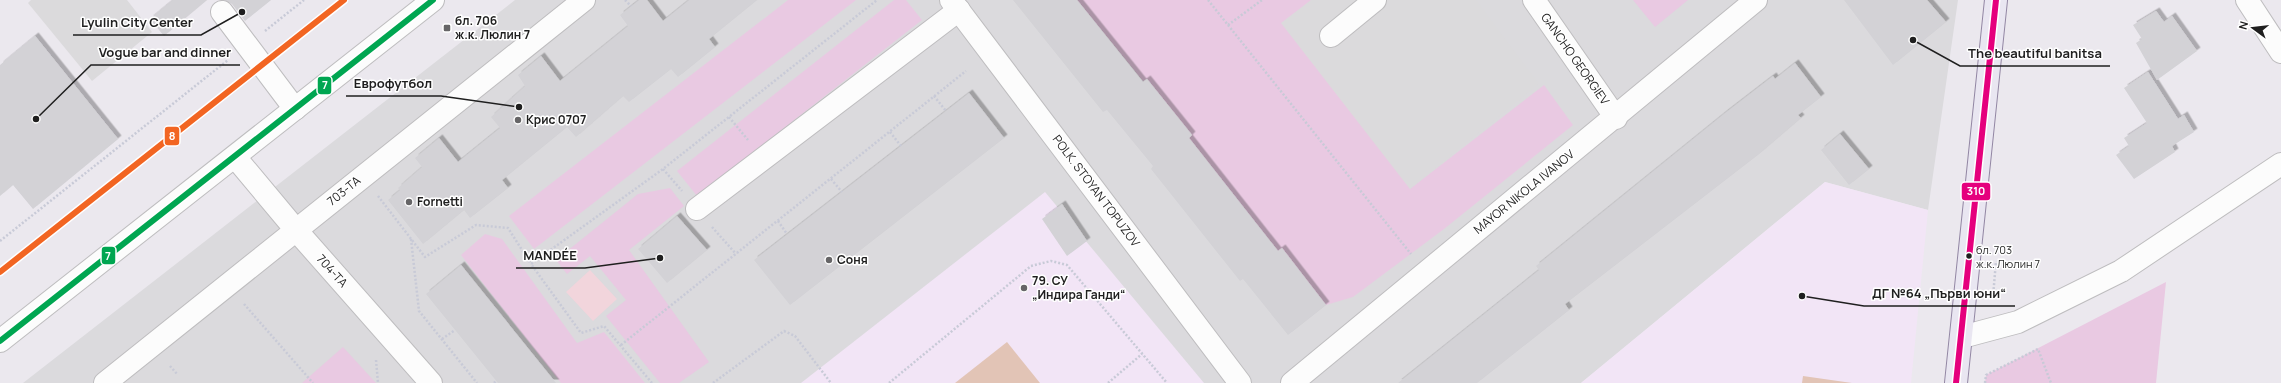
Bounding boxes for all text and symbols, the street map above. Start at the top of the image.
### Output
north arrow [2233,8,2273,48]
street label: GANCHO GEORGIEV [1537,9,1614,109]
callout: Lyulin City Center [73,10,201,35]
place label: бл. 706 ж.к. Люлин 7 [455,12,530,43]
text: Lyulin City Center [81,13,193,31]
text: N [2235,19,2251,31]
marker: бл. 706 ж.к. Люлин 7 [442,23,452,33]
callout: Vogue bar and dinner [91,40,240,65]
callout: The beautiful banitsa [1960,41,2110,66]
text: Vogue bar and dinner [99,43,231,61]
text: The beautiful banitsa [1968,44,2102,62]
callout: Еврофутбол [346,71,441,96]
text: Еврофутбол [354,74,432,92]
line badge: 7 [317,76,332,95]
text: 7 [322,77,328,92]
place label: Крис 0707 [526,111,586,128]
marker: Крис 0707 [513,115,523,125]
line badge: 8 [164,126,180,146]
text: 8 [169,128,176,143]
street label: POLK. STOYAN TOPUZOV [1049,131,1145,251]
street label: MAYOR NIKOLA IVANOV [1470,145,1578,238]
street label: 703-ТА [323,172,364,209]
line badge: 310 [1961,182,1991,201]
text: 310 [1967,183,1985,198]
place label: Fornetti [417,193,463,210]
marker: Fornetti [404,197,414,207]
place label: бл. 703 ж.к. Люлин 7 [1976,242,2040,271]
callout: MANDÉE [516,243,585,268]
line badge: 7 [101,246,116,265]
text: MANDÉE [523,246,577,264]
text: 7 [105,248,111,263]
street label: 704-ТА [313,250,352,291]
place label: Соня [837,251,868,268]
marker: бл. 703 ж.к. Люлин 7 [1964,251,1974,261]
marker: Соня [824,255,834,265]
place label: 79. СУ „Индира Ганди“ [1032,272,1126,303]
callout: ДГ №64 „Първи юни“ [1864,281,2015,306]
marker: 79. СУ „Индира Ганди“ [1019,283,1029,293]
text: ДГ №64 „Първи юни“ [1872,284,2006,302]

